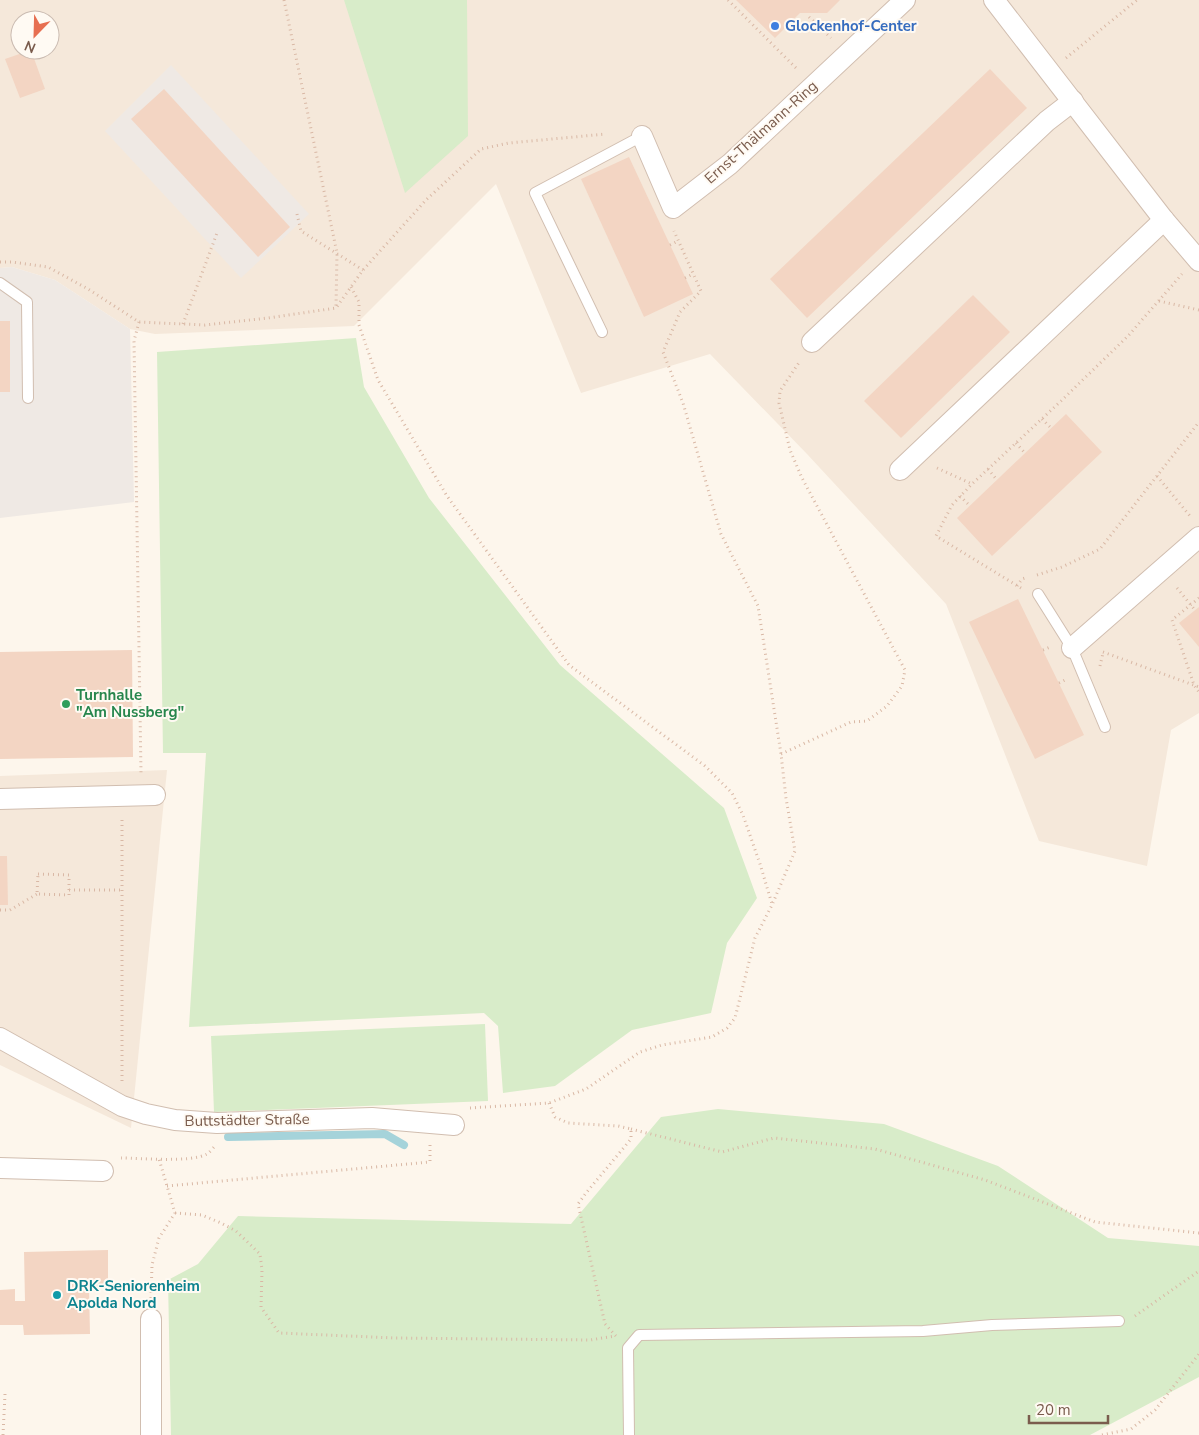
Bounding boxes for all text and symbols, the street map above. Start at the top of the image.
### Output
north arrow [10,10,60,60]
place label: Glockenhof-Center [785,16,917,36]
marker: Glockenhof-Center [769,20,781,32]
text: N [22,36,39,57]
street label: Ernst-Thälmann-Ring [700,76,822,188]
place label: Turnhalle "Am Nussberg" [76,685,184,722]
marker: Turnhalle "Am Nussberg" [60,698,72,710]
street label: Buttstädter Straße [184,1109,310,1131]
place label: DRK-Seniorenheim Apolda Nord [67,1276,200,1313]
marker: DRK-Seniorenheim Apolda Nord [51,1289,63,1301]
scale bar [1029,1392,1108,1424]
text: 20 m [1036,1400,1071,1420]

